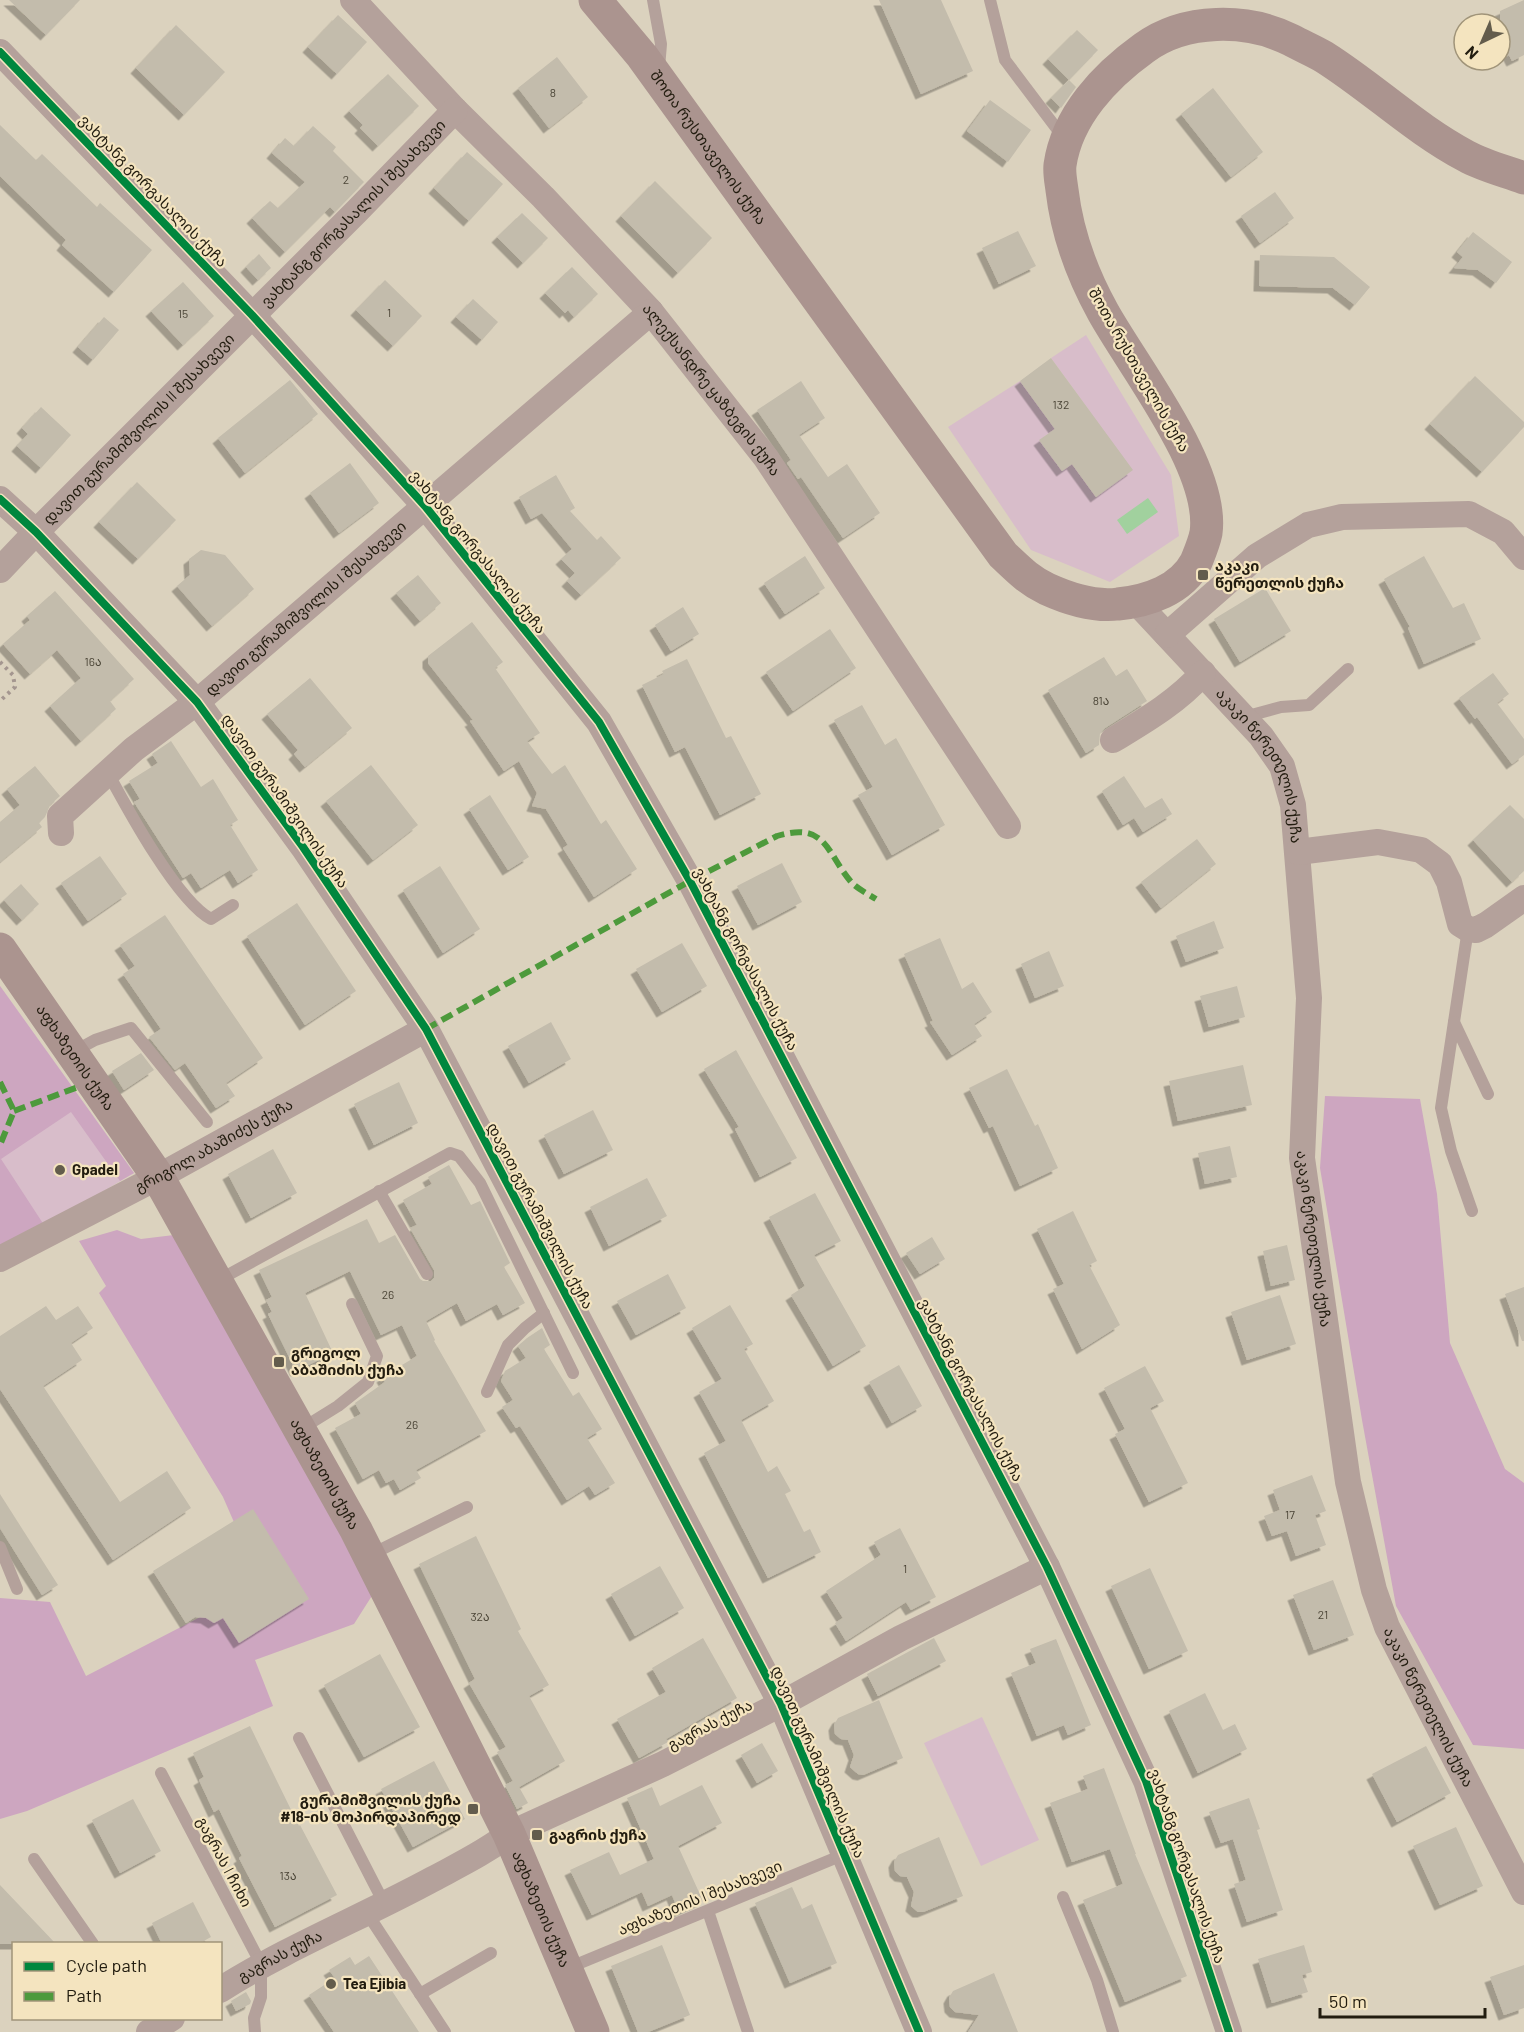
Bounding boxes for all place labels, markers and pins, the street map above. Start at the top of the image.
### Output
place label: აკაკი წერეთლის ქუჩა [1215,556,1344,592]
marker: აკაკი წერეთლის ქუჩა [1196,568,1210,582]
place label: Gpadel [72,1160,118,1178]
marker: Gpadel [53,1163,67,1177]
place label: გრიგოლ აბაშიძის ქუჩა [291,1343,404,1379]
marker: გრიგოლ აბაშიძის ქუჩა [272,1355,286,1369]
place label: გურამიშვილის ქუჩა #18-ის მოპირდაპირედ [280,1790,461,1826]
marker: გურამიშვილის ქუჩა #18-ის მოპირდაპირედ [466,1802,480,1816]
place label: გაგრის ქუჩა [549,1825,647,1844]
marker: გაგრის ქუჩა [530,1828,544,1842]
place label: Tea Ejibia [343,1974,406,1992]
marker: Tea Ejibia [324,1977,338,1991]

